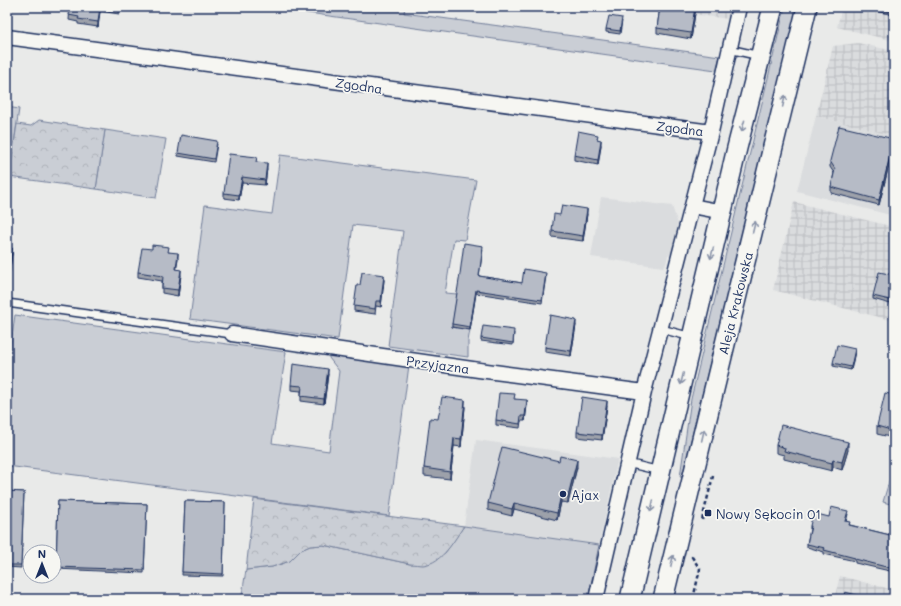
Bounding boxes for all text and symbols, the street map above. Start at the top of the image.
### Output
street label: Zgodna [334,73,384,97]
one-way arrow [781,94,789,107]
street label: Zgodna [655,117,705,139]
one-way arrow [738,119,746,132]
one-way arrow [751,221,758,234]
one-way arrow [708,246,716,259]
street label: Aleja Krakowska [714,250,756,356]
street label: Przyjazna [405,351,471,377]
one-way arrow [677,372,685,385]
one-way arrow [700,429,708,442]
place label: Ajax [571,486,599,503]
marker: Ajax [558,489,568,499]
one-way arrow [648,499,656,512]
place label: Nowy Sękocin 01 [716,505,821,522]
marker: Nowy Sękocin 01 [703,508,713,518]
north arrow [22,544,62,584]
text: N [38,546,46,561]
one-way arrow [668,555,676,568]

